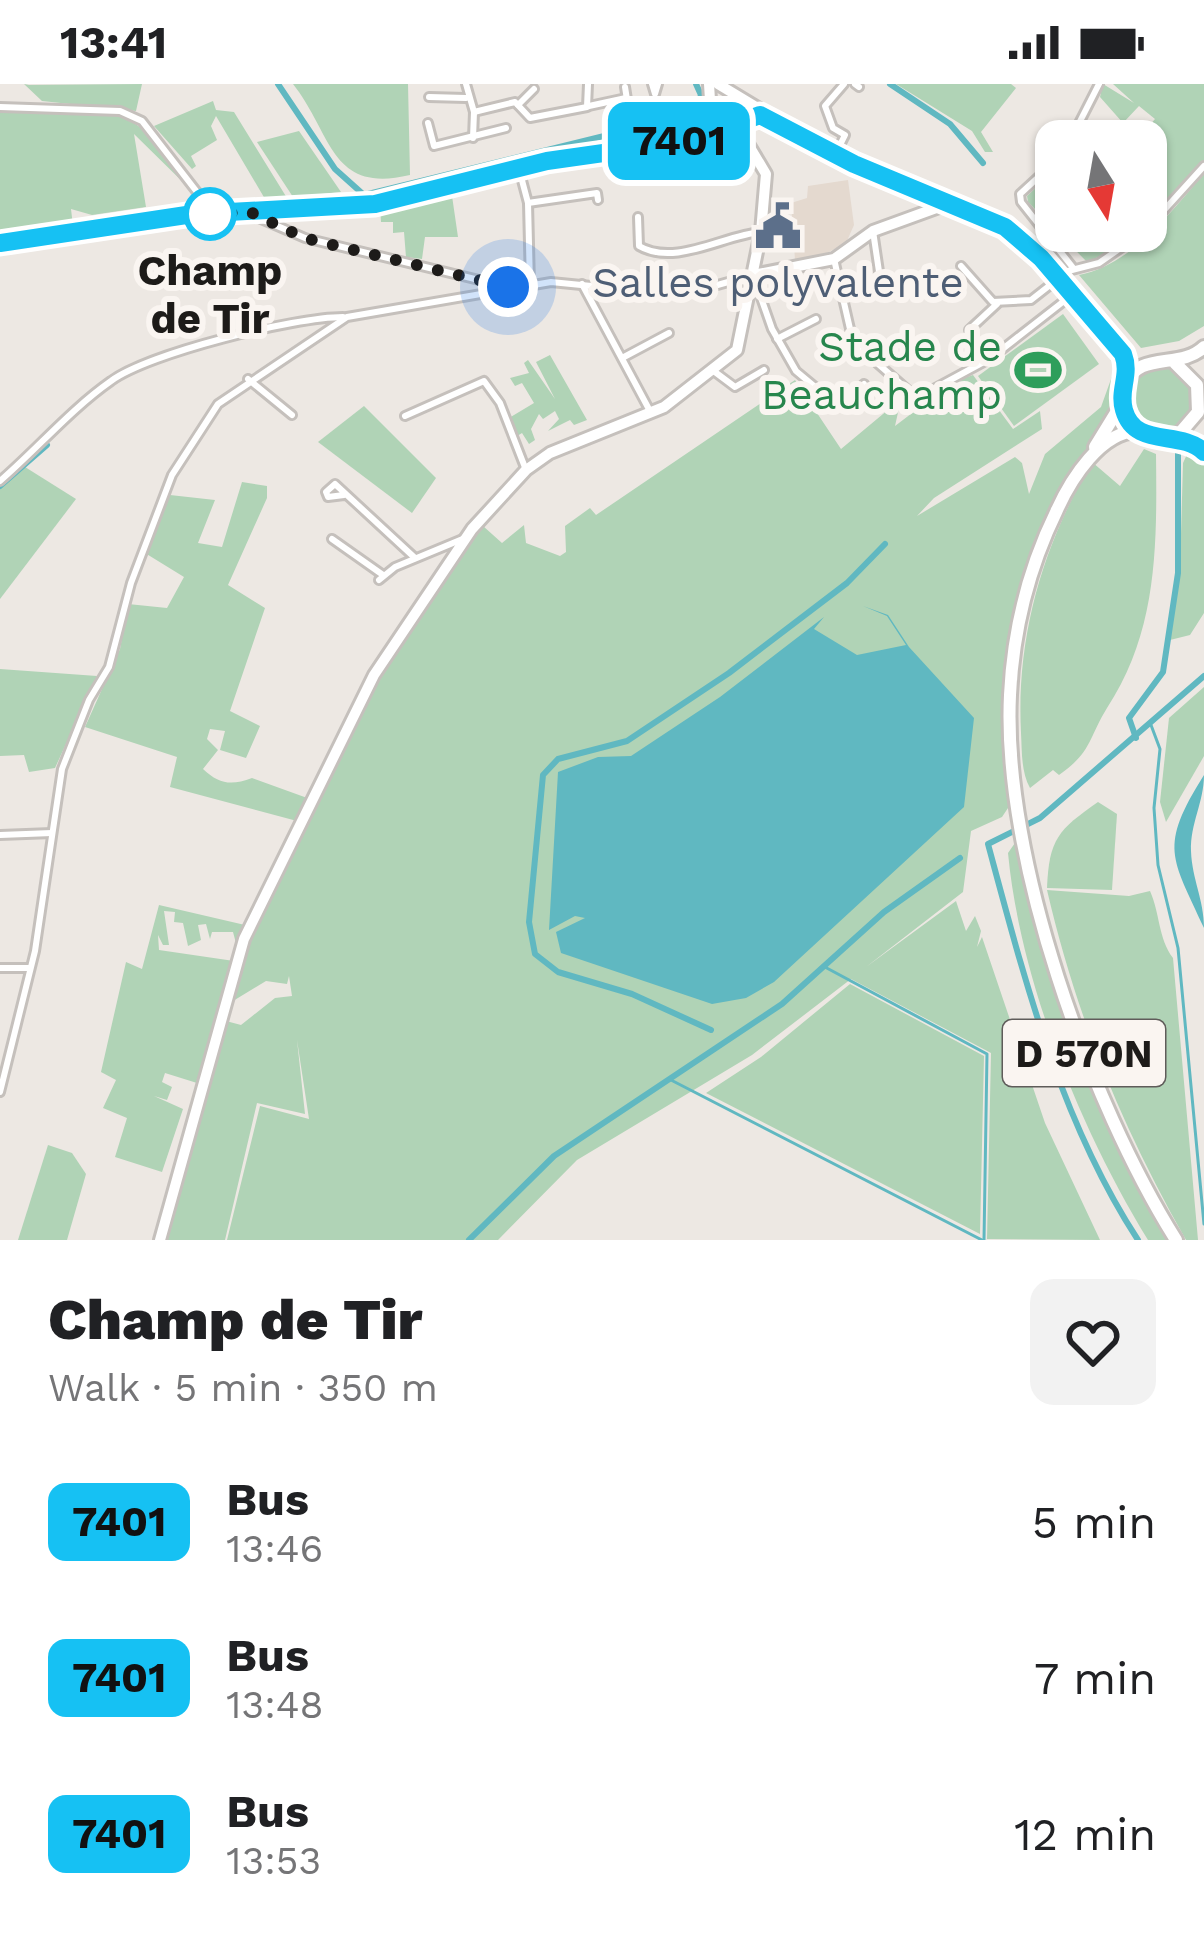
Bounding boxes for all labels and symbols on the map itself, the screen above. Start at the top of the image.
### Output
line badge: 7401 [595,102,763,180]
north arrow [1035,120,1167,252]
marker: Champ de Tir [185,189,235,239]
public building icon: Salles polyvalente [753,201,803,251]
place label: Champ de Tir [138,246,282,343]
your location [478,257,538,317]
place label: Salles polyvalente [592,258,964,307]
place label: Stade de Beauchamp [761,322,1002,419]
sports icon: Stade de Beauchamp [1013,345,1063,395]
road number: D 570N [1003,1020,1165,1086]

